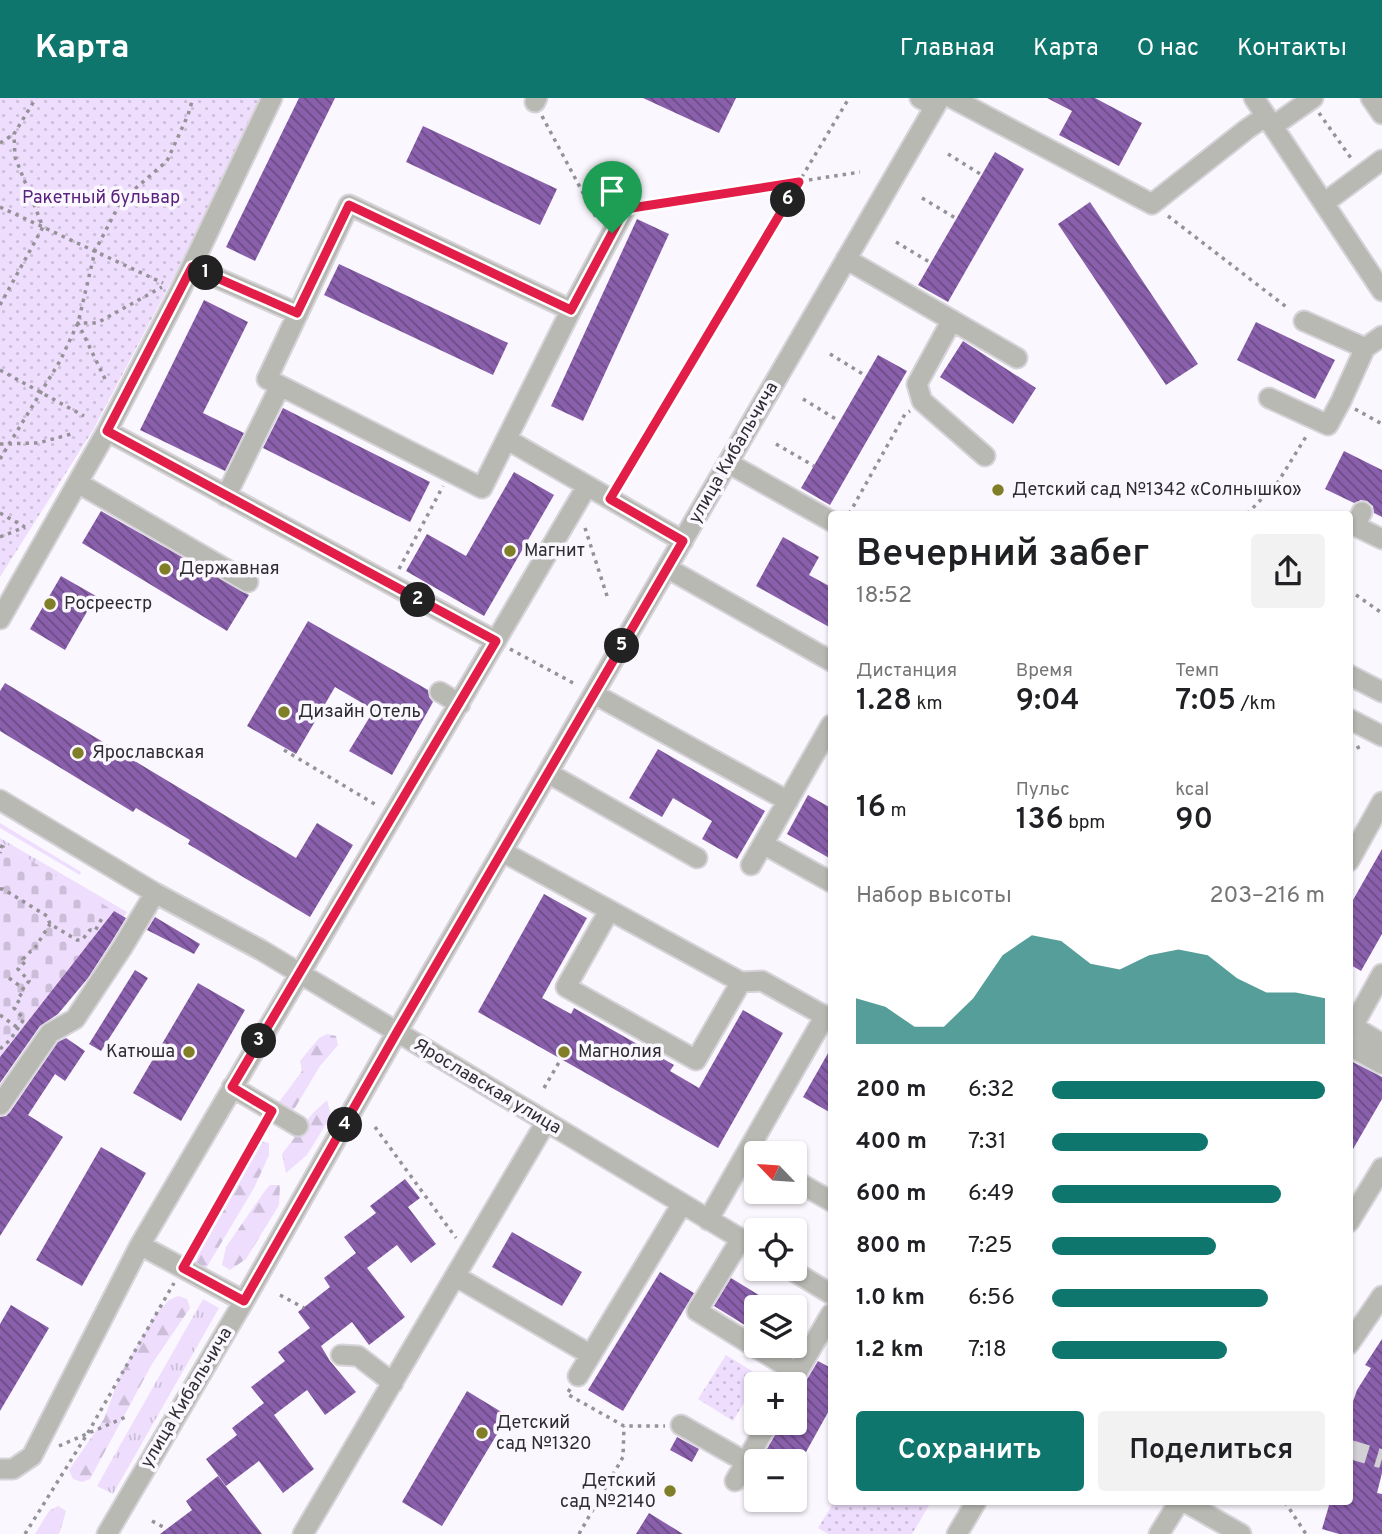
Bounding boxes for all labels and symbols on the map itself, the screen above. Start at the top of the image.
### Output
pin [582,161,642,233]
pin: 6 [770,182,806,217]
park label: Ракетный бульвар [22,187,180,210]
pin: 1 [188,256,224,290]
street label: улица Кибальчича [684,378,784,528]
place label: Детский сад №1342 «Солнышко» [1012,479,1301,502]
marker: Детский сад №1342 «Солнышко» [990,482,1006,498]
place label: Магнит [524,540,585,563]
marker: Магнит [502,543,518,559]
place label: Державная [179,558,280,581]
marker: Державная [157,561,173,577]
pin: 2 [400,582,436,618]
place label: Росреестр [64,593,152,616]
marker: Росреестр [42,596,58,612]
pin: 5 [604,628,640,664]
place label: Дизайн Отель [298,701,421,724]
marker: Дизайн Отель [276,704,292,720]
place label: Ярославская [92,742,204,765]
marker: Ярославская [70,745,86,761]
pin: 3 [242,1024,276,1058]
street label: Ярославская улица [409,1034,565,1140]
place label: Катюша [106,1041,175,1064]
place label: Магнолия [578,1041,662,1064]
marker: Катюша [181,1044,197,1060]
marker: Магнолия [556,1044,572,1060]
pin: 4 [328,1108,362,1142]
north arrow [744,1141,807,1204]
street label: улица Кибальчича [136,1323,238,1473]
place label: Детский сад №1320 [496,1412,592,1456]
marker: Детский сад №1320 [474,1425,490,1441]
place label: Детский сад №2140 [560,1470,656,1514]
marker: Детский сад №2140 [662,1483,678,1499]

